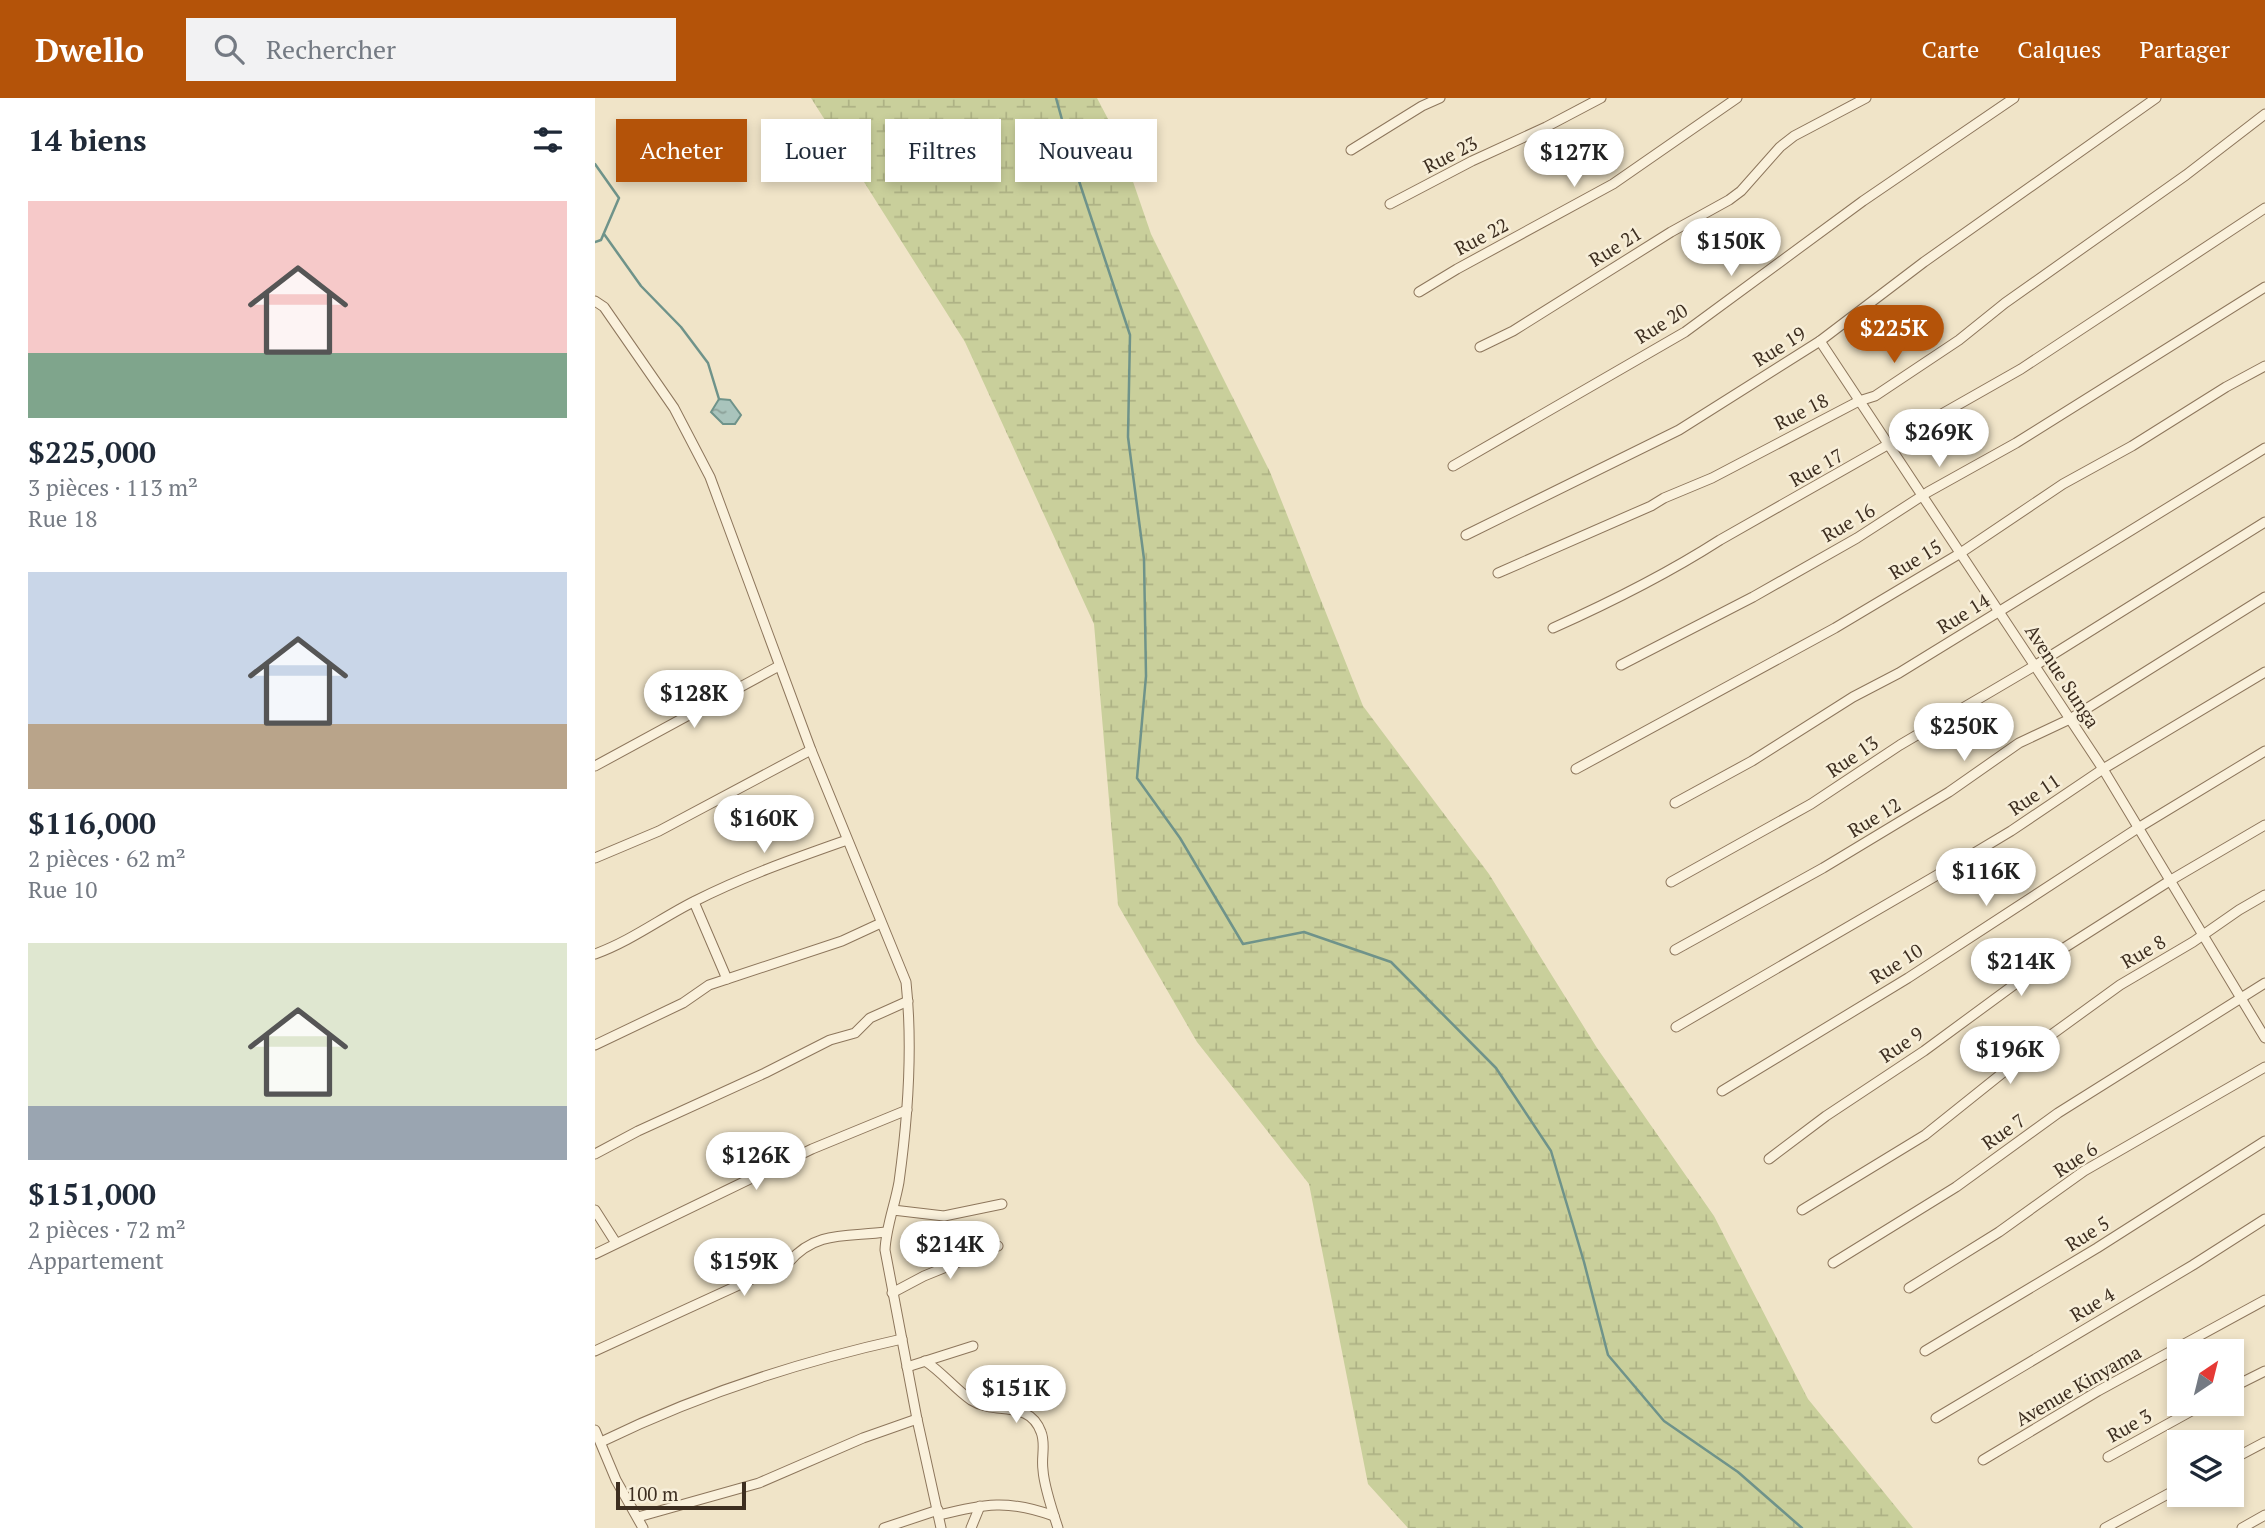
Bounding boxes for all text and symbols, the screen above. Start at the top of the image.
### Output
search box [186,18,676,81]
text: Dwello [35,28,144,71]
icon: search [210,30,248,68]
text: Rechercher [266,32,396,66]
text: Carte [1921,33,1979,65]
text: Calques [2017,33,2101,65]
text: Partager [2139,33,2230,65]
chip: Acheter [616,119,747,182]
chip: Louer [761,119,871,182]
chip: Filtres [885,119,1001,182]
chip: Nouveau [1015,119,1157,182]
text: 14 biens [28,120,147,160]
icon: filters [529,121,567,159]
street label: Rue 23 [1419,130,1481,178]
pin: $127K [1525,130,1623,189]
text: $127K [1540,136,1608,167]
street label: Rue 22 [1450,211,1512,261]
pin: $150K [1682,218,1780,278]
street label: Rue 21 [1584,220,1646,272]
text: $150K [1697,225,1765,256]
icon: home [235,247,361,373]
street label: Rue 20 [1630,297,1692,349]
pin: $225K [1845,306,1943,365]
text: $225K [1860,312,1928,343]
street label: Rue 19 [1748,320,1810,372]
street label: Rue 18 [1770,387,1832,435]
pin: $269K [1890,410,1988,469]
text: $269K [1905,416,1973,447]
text: $225,000 [28,432,156,472]
street label: Rue 17 [1785,442,1847,492]
text: 3 pièces · 113 m² [28,472,198,503]
street label: Rue 16 [1817,497,1879,547]
text: Rue 18 [28,503,98,534]
street label: Rue 15 [1884,533,1946,585]
street label: Rue 14 [1932,587,1995,639]
icon: home [235,618,361,744]
street label: Avenue Sunga [2020,619,2106,733]
pin: $128K [645,670,743,730]
text: $128K [660,677,728,708]
pin: $250K [1915,704,2013,763]
text: $250K [1930,710,1998,741]
street label: Rue 13 [1821,730,1883,782]
street label: Rue 11 [2003,768,2065,820]
street label: Rue 12 [1843,791,1905,843]
pin: $160K [715,796,813,855]
text: $160K [730,802,798,833]
text: $116,000 [28,803,156,843]
text: 2 pièces · 62 m² [28,843,186,874]
pin: $116K [1937,848,2035,908]
text: $116K [1952,855,2020,886]
text: Rue 10 [28,874,98,905]
street label: Rue 8 [2116,928,2170,974]
street label: Rue 10 [1865,937,1927,989]
pin: $214K [1972,939,2070,998]
text: $214K [1987,945,2055,976]
icon: home [235,989,361,1115]
street label: Rue 9 [1874,1020,1928,1068]
pin: $196K [1961,1026,2059,1086]
text: $196K [1976,1033,2044,1064]
street label: Rue 7 [1976,1107,2030,1155]
pin: $126K [707,1132,805,1192]
street label: Rue 6 [2048,1136,2102,1182]
text: $126K [722,1139,790,1170]
text: $151,000 [28,1174,156,1214]
street label: Rue 5 [2060,1210,2114,1256]
text: 2 pièces · 72 m² [28,1214,186,1245]
pin: $214K [901,1222,999,1281]
text: $214K [916,1228,984,1259]
pin: $159K [695,1238,793,1298]
text: Appartement [28,1245,164,1276]
text: $159K [710,1245,778,1276]
street label: Rue 4 [2065,1281,2119,1327]
street label: Avenue Kinyama [2011,1339,2146,1431]
north arrow [2167,1339,2243,1416]
map controls [2167,1339,2244,1507]
pin: $151K [967,1366,1065,1425]
text: $151K [982,1372,1050,1403]
street label: Rue 3 [2102,1403,2156,1447]
button: layers [2167,1430,2244,1507]
scale bar [616,1479,745,1511]
text: 100 m [627,1481,678,1506]

